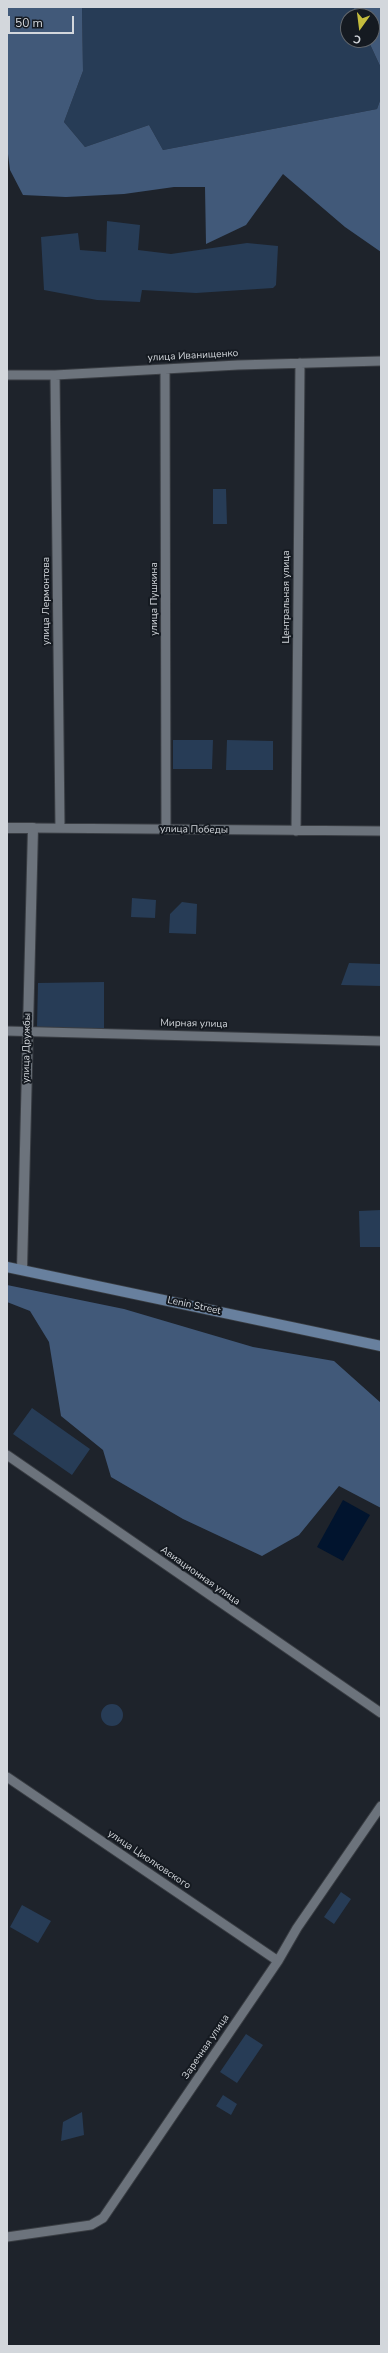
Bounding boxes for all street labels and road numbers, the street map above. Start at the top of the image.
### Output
street label: улица Иванищенко [147,348,239,364]
street label: Центральная улица [281,550,293,644]
street label: улица Лермонтова [41,557,53,645]
street label: улица Пушкина [149,562,161,636]
street label: улица Победы [160,823,228,837]
street label: улица Дружбы [20,1013,34,1083]
street label: Мирная улица [160,1017,228,1031]
street label: Lenin Street [166,1294,222,1318]
street label: Авиационная улица [158,1544,242,1608]
street label: улица Циолковского [105,1828,193,1892]
street label: Заречная улица [180,2012,232,2082]

